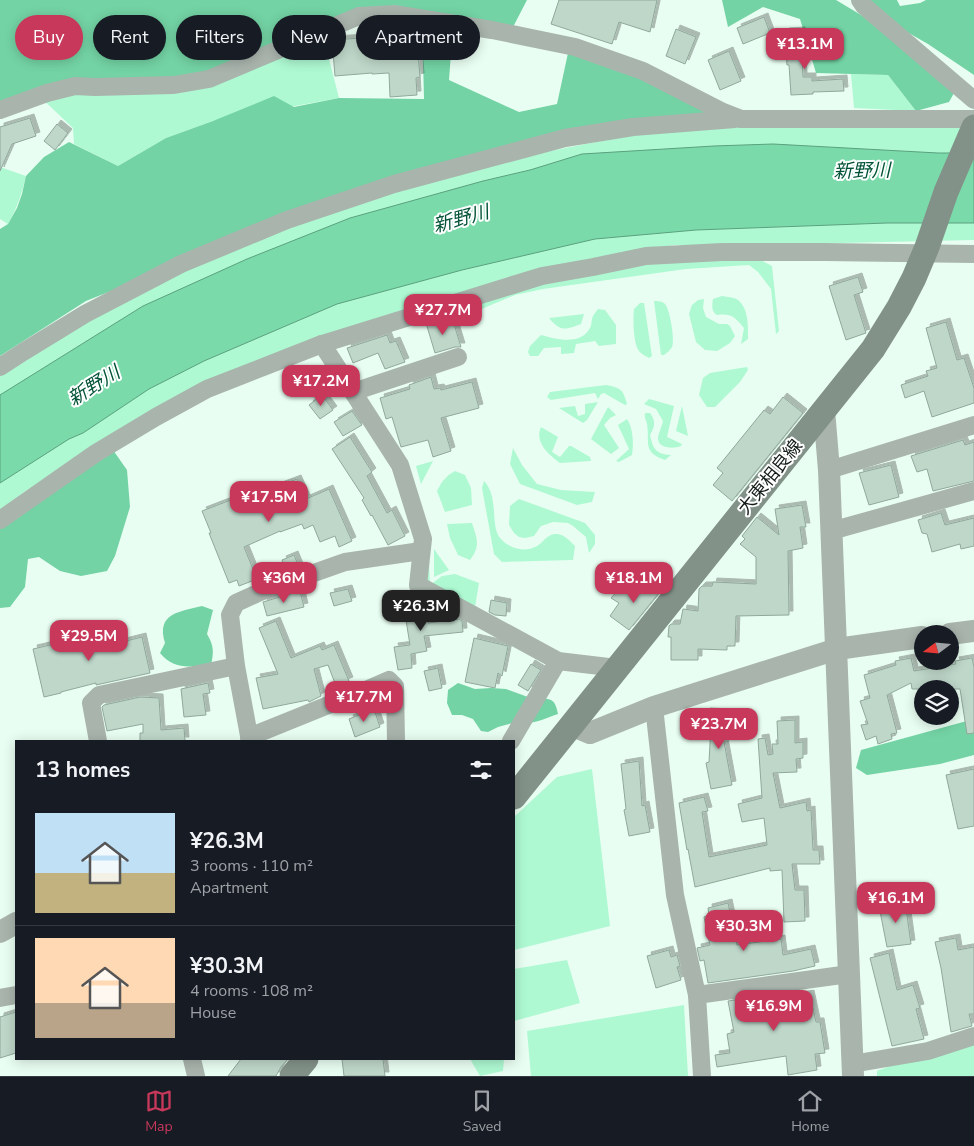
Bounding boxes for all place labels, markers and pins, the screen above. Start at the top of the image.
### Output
pin: ¥13.1M [764,28,846,70]
pin: ¥27.7M [402,294,484,336]
pin: ¥17.2M [280,364,362,407]
pin: ¥17.5M [228,480,310,523]
pin: ¥36M [254,562,314,604]
pin: ¥18.1M [593,562,675,604]
pin: ¥26.3M [380,590,462,632]
pin: ¥29.5M [48,620,130,662]
pin: ¥17.7M [323,680,405,723]
pin: ¥23.7M [678,708,760,750]
pin: ¥16.1M [855,882,937,924]
pin: ¥30.3M [703,910,785,952]
pin: ¥16.9M [733,990,815,1032]

